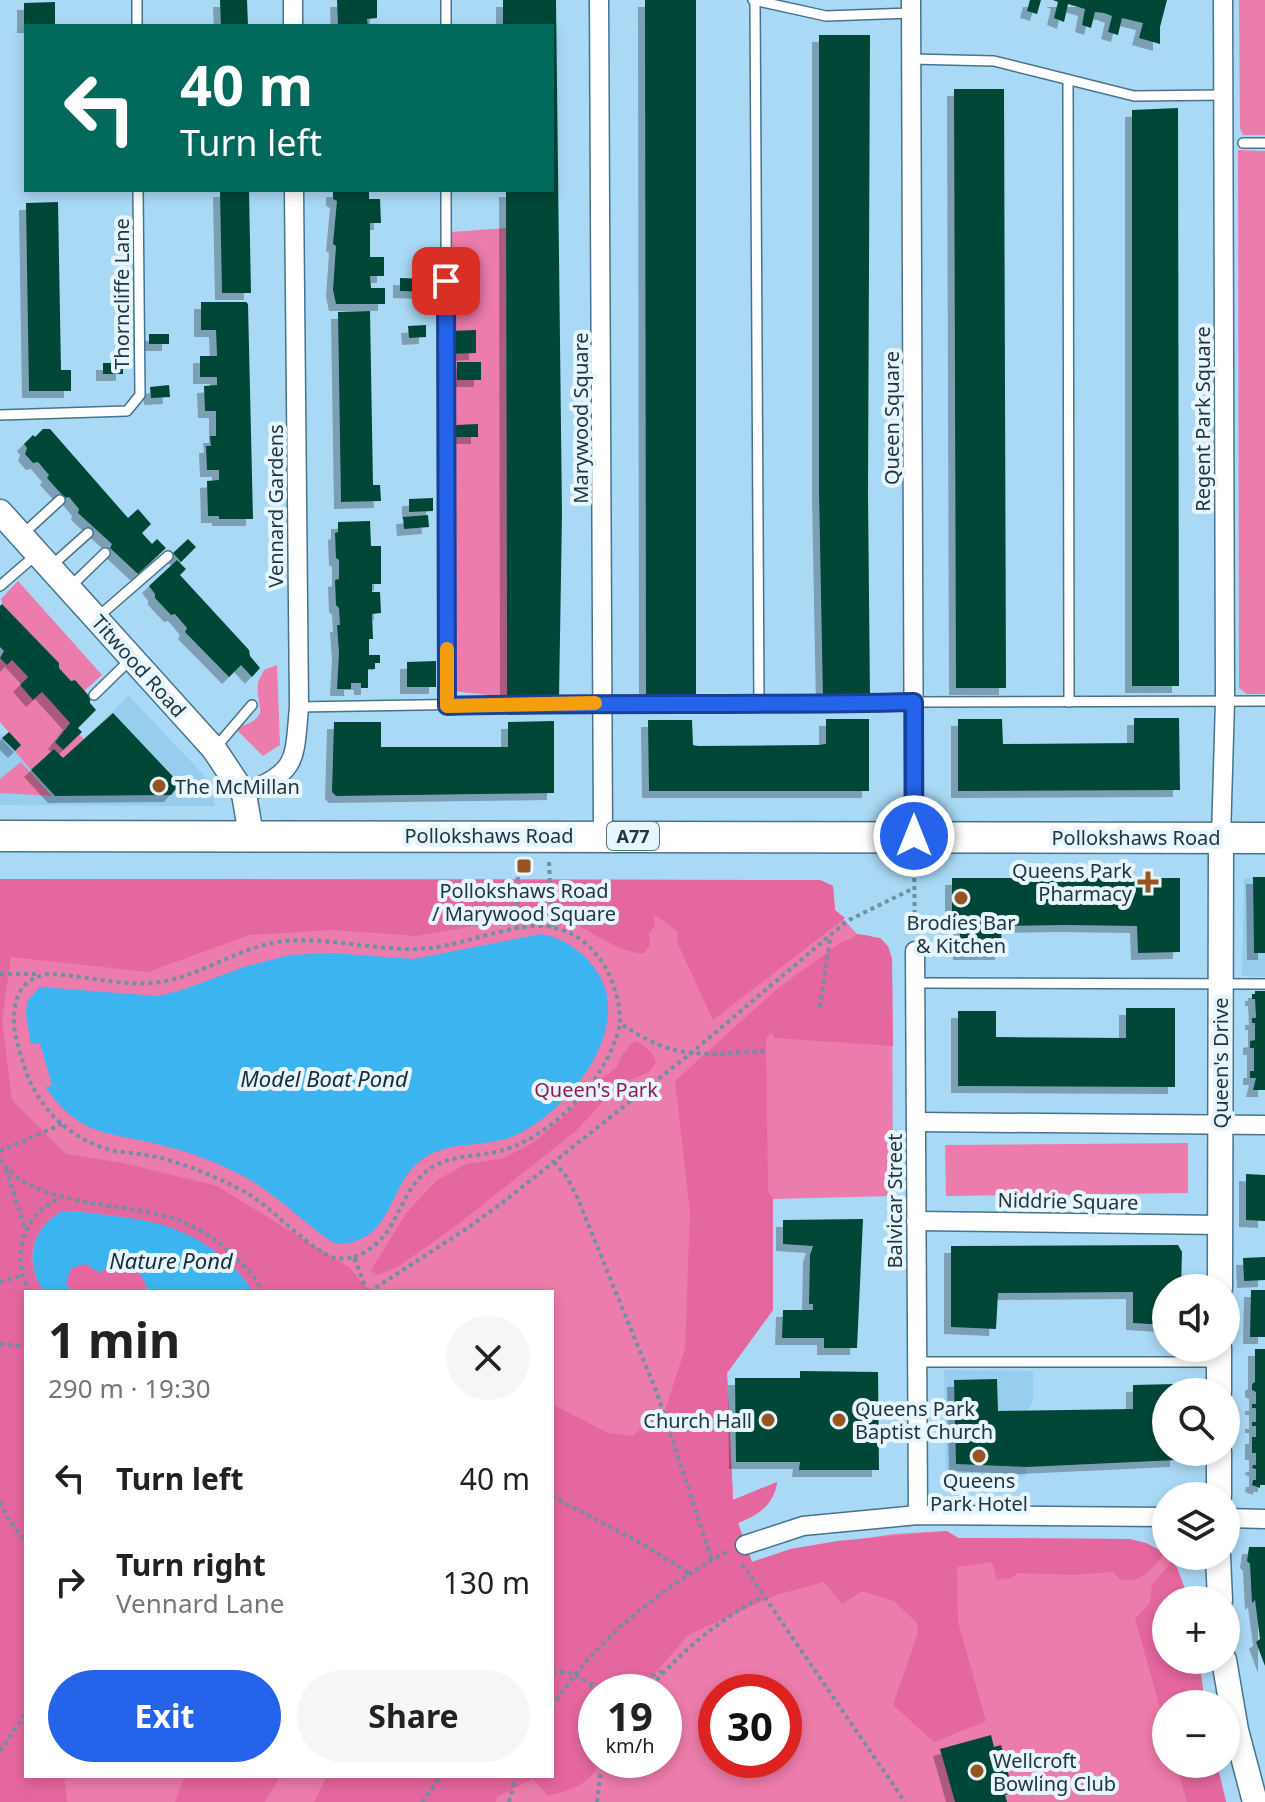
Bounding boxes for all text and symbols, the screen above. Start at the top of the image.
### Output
text: 40 m [180,46,313,122]
icon: left [48,56,152,160]
text: Turn left [180,118,322,167]
street label: Thorncliffe Lane [108,218,135,370]
pin [412,247,480,315]
icon: arrive [424,259,468,303]
street label: Regent Park Square [1189,326,1216,512]
street label: Marywood Square [567,332,594,504]
street label: Queen Square [878,351,905,485]
street label: Vennard Gardens [262,424,289,588]
street label: Titwood Road [86,609,192,723]
place label: The McMillan [175,773,300,800]
marker: The McMillan [150,777,168,795]
position arrow [872,794,956,878]
street label: Pollokshaws Road [404,822,574,849]
road number: A77 [607,822,659,850]
street label: Pollokshaws Road [1051,824,1221,851]
marker: Pollokshaws Road / Marywood Square [515,857,533,875]
place label: Queens Park Pharmacy [1012,857,1133,907]
marker: Queens Park Pharmacy [1139,873,1157,891]
place label: Pollokshaws Road / Marywood Square [432,877,616,927]
marker: Brodies Bar & Kitchen [952,889,970,907]
place label: Brodies Bar & Kitchen [907,909,1015,959]
street label: Queen's Drive [1207,998,1234,1128]
water label: Model Boat Pond [240,1063,409,1093]
park label: Queen's Park [534,1076,658,1103]
street label: Balvicar Street [881,1134,908,1268]
street label: Niddrie Square [997,1186,1139,1216]
water label: Nature Pond [109,1245,234,1275]
map controls [1152,1274,1240,1778]
button: sound [1152,1274,1240,1362]
text: 1 min [48,1307,180,1372]
button: close [446,1316,530,1400]
text: 290 m · 19:30 [48,1370,211,1406]
button: search [1152,1378,1240,1466]
place label: Queens Park Baptist Church [855,1395,993,1445]
place label: Church Hall [643,1407,752,1434]
marker: Church Hall [759,1411,777,1429]
marker: Queens Park Baptist Church [830,1411,848,1429]
marker: Queens Park Hotel [970,1447,988,1465]
icon: left [48,1456,92,1500]
text: Turn left [116,1458,244,1499]
text: 40 m [460,1458,530,1499]
place label: Queens Park Hotel [930,1467,1028,1517]
button: layers [1152,1482,1240,1570]
text: Turn right [116,1544,266,1585]
icon: right [48,1560,92,1604]
text: 130 m [443,1562,530,1603]
text: Vennard Lane [116,1585,284,1621]
button: + [1152,1586,1240,1674]
button: Exit [48,1670,281,1762]
button: Share [297,1670,530,1762]
speed limit sign: 30 [698,1674,802,1778]
text: 19 [607,1688,653,1743]
button: − [1152,1690,1240,1778]
text: km/h [605,1732,655,1759]
place label: Wellcroft Bowling Club [993,1747,1116,1797]
marker: Wellcroft Bowling Club [968,1762,986,1780]

